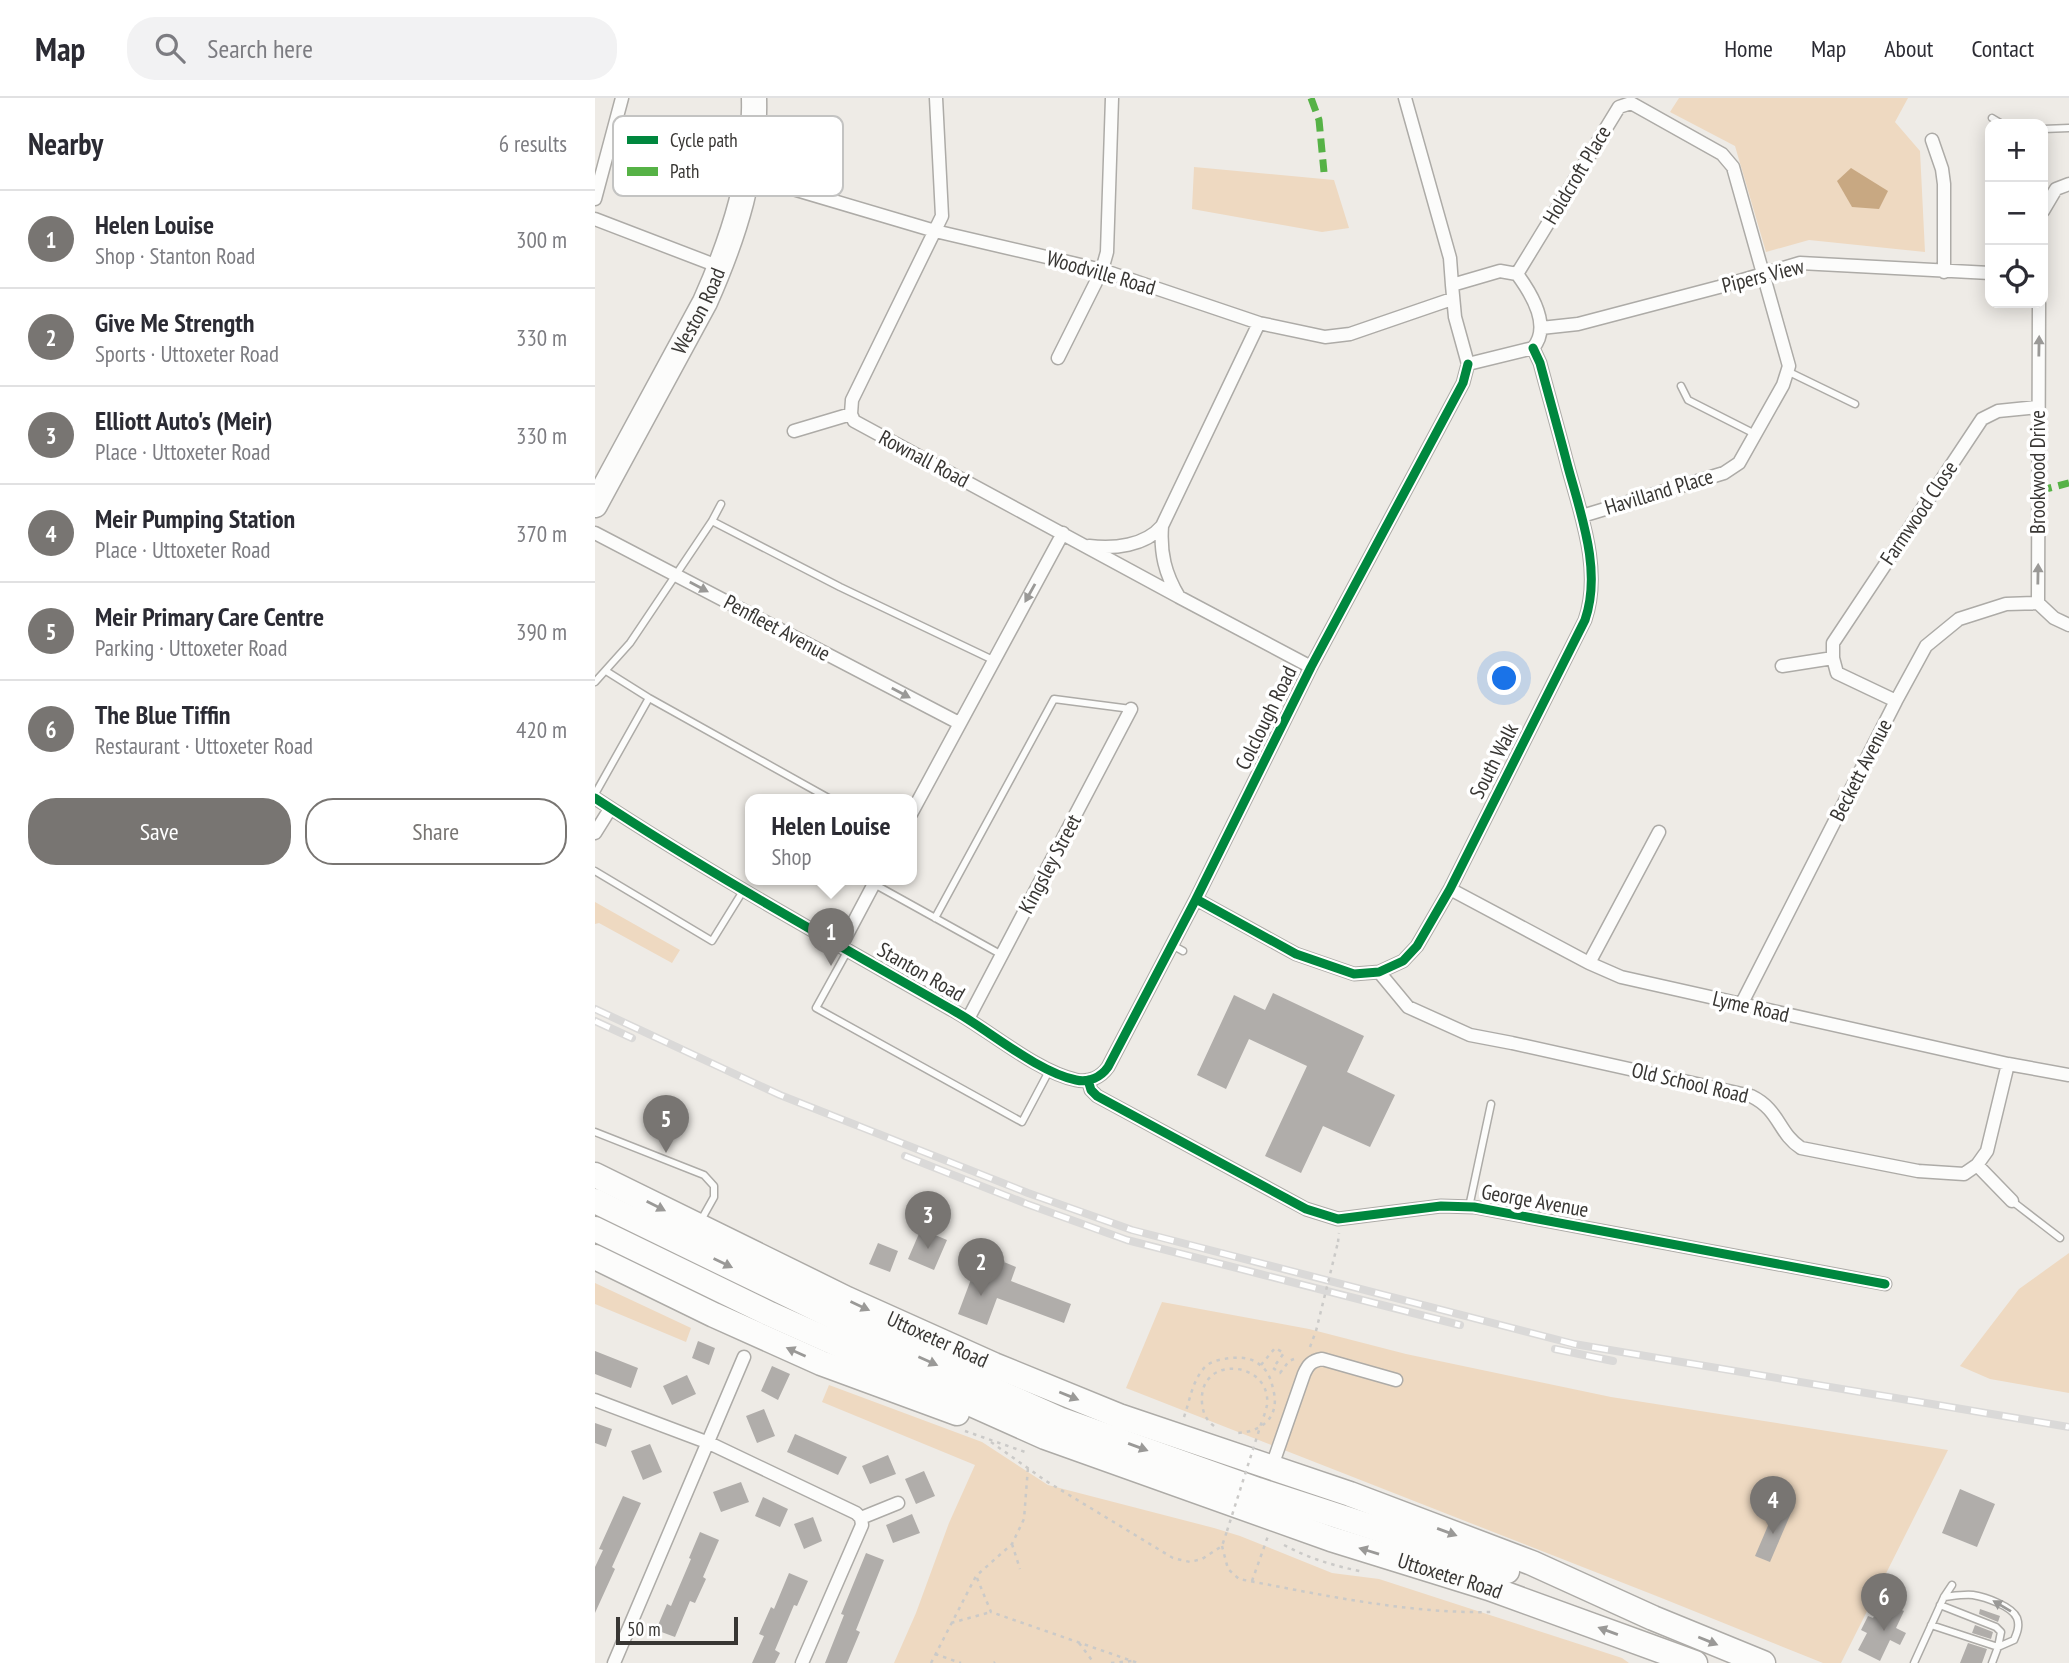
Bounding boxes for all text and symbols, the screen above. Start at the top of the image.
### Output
search box [127,17,617,80]
text: Map [35,27,85,70]
icon: search [151,29,189,67]
text: Search here [207,32,313,65]
text: Home [1724,33,1773,64]
text: Map [1811,33,1846,64]
text: About [1884,33,1933,64]
text: Contact [1971,33,2034,64]
legend [613,116,843,196]
map controls [1985,119,2048,308]
button: + [1985,119,2048,182]
street label: Holdcroft Place [1537,120,1617,229]
text: Nearby [28,124,103,163]
text: Cycle path [670,128,738,152]
text: 6 results [499,129,567,158]
text: Path [670,159,699,183]
button: − [1985,182,2048,245]
text: Helen Louise [95,208,214,241]
text: 1 [46,225,57,254]
text: 300 m [516,225,567,254]
text: Shop · Stanton Road [95,241,255,270]
street label: Woodville Road [1044,244,1159,301]
button: locate [1985,245,2048,308]
street label: Pipers View [1719,252,1807,299]
street label: Weston Road [665,264,731,359]
text: Give Me Strength [95,306,254,339]
text: 2 [46,323,57,352]
text: 330 m [516,323,567,352]
one-way arrow [2033,335,2045,357]
text: Sports · Uttoxeter Road [95,339,279,368]
text: Elliott Auto's (Meir) [95,404,273,437]
street label: Brookwood Drive [2024,410,2051,534]
text: 3 [46,421,57,450]
text: 330 m [516,421,567,450]
street label: Rownall Road [875,424,974,494]
text: Place · Uttoxeter Road [95,437,270,466]
street label: Farmwood Close [1874,456,1963,570]
street label: Havilland Place [1601,462,1716,521]
text: Meir Pumping Station [95,502,295,535]
text: 4 [46,519,57,548]
text: 370 m [516,519,567,548]
text: Place · Uttoxeter Road [95,535,270,564]
one-way arrow [2032,563,2044,585]
one-way arrow [689,581,709,592]
one-way arrow [1024,583,1036,603]
street label: Penfleet Avenue [719,588,835,667]
text: Meir Primary Care Centre [95,600,324,633]
text: 5 [46,617,57,646]
text: 390 m [516,617,567,646]
text: Parking · Uttoxeter Road [95,633,287,662]
street label: Colclough Road [1229,661,1302,774]
your location [1487,661,1521,695]
one-way arrow [891,686,911,698]
text: The Blue Tiffin [95,698,231,731]
street label: Beckett Avenue [1823,714,1898,825]
text: 6 [46,715,57,744]
text: 420 m [516,715,567,744]
street label: South Walk [1463,718,1524,803]
text: Restaurant · Uttoxeter Road [95,731,313,760]
popup [745,794,917,885]
button: Save [28,798,291,865]
button: Share [305,798,567,865]
text: Helen Louise [771,809,891,842]
street label: Kingsley Street [1012,809,1087,918]
text: Shop [771,842,811,871]
pin: 1 [808,908,854,966]
street label: Stanton Road [873,936,970,1007]
street label: Lyme Road [1710,985,1792,1028]
street label: Old School Road [1629,1056,1751,1109]
pin: 5 [643,1095,689,1153]
street label: George Avenue [1479,1178,1591,1223]
pin: 3 [905,1191,951,1249]
one-way arrow [646,1200,666,1211]
pin: 2 [958,1238,1004,1296]
one-way arrow [713,1257,733,1269]
one-way arrow [850,1300,870,1311]
street label: Uttoxeter Road [883,1305,993,1374]
one-way arrow [785,1346,806,1357]
one-way arrow [918,1355,938,1367]
one-way arrow [1059,1390,1079,1402]
one-way arrow [1128,1442,1149,1453]
pin: 4 [1750,1476,1796,1534]
one-way arrow [1437,1526,1458,1537]
one-way arrow [1359,1545,1380,1555]
street label: Uttoxeter Road [1394,1546,1506,1605]
pin: 6 [1861,1573,1907,1631]
one-way arrow [1992,1600,2011,1612]
scale bar [616,1614,739,1646]
text: 50 m [627,1617,661,1641]
one-way arrow [1598,1625,1619,1636]
one-way arrow [1697,1635,1718,1646]

